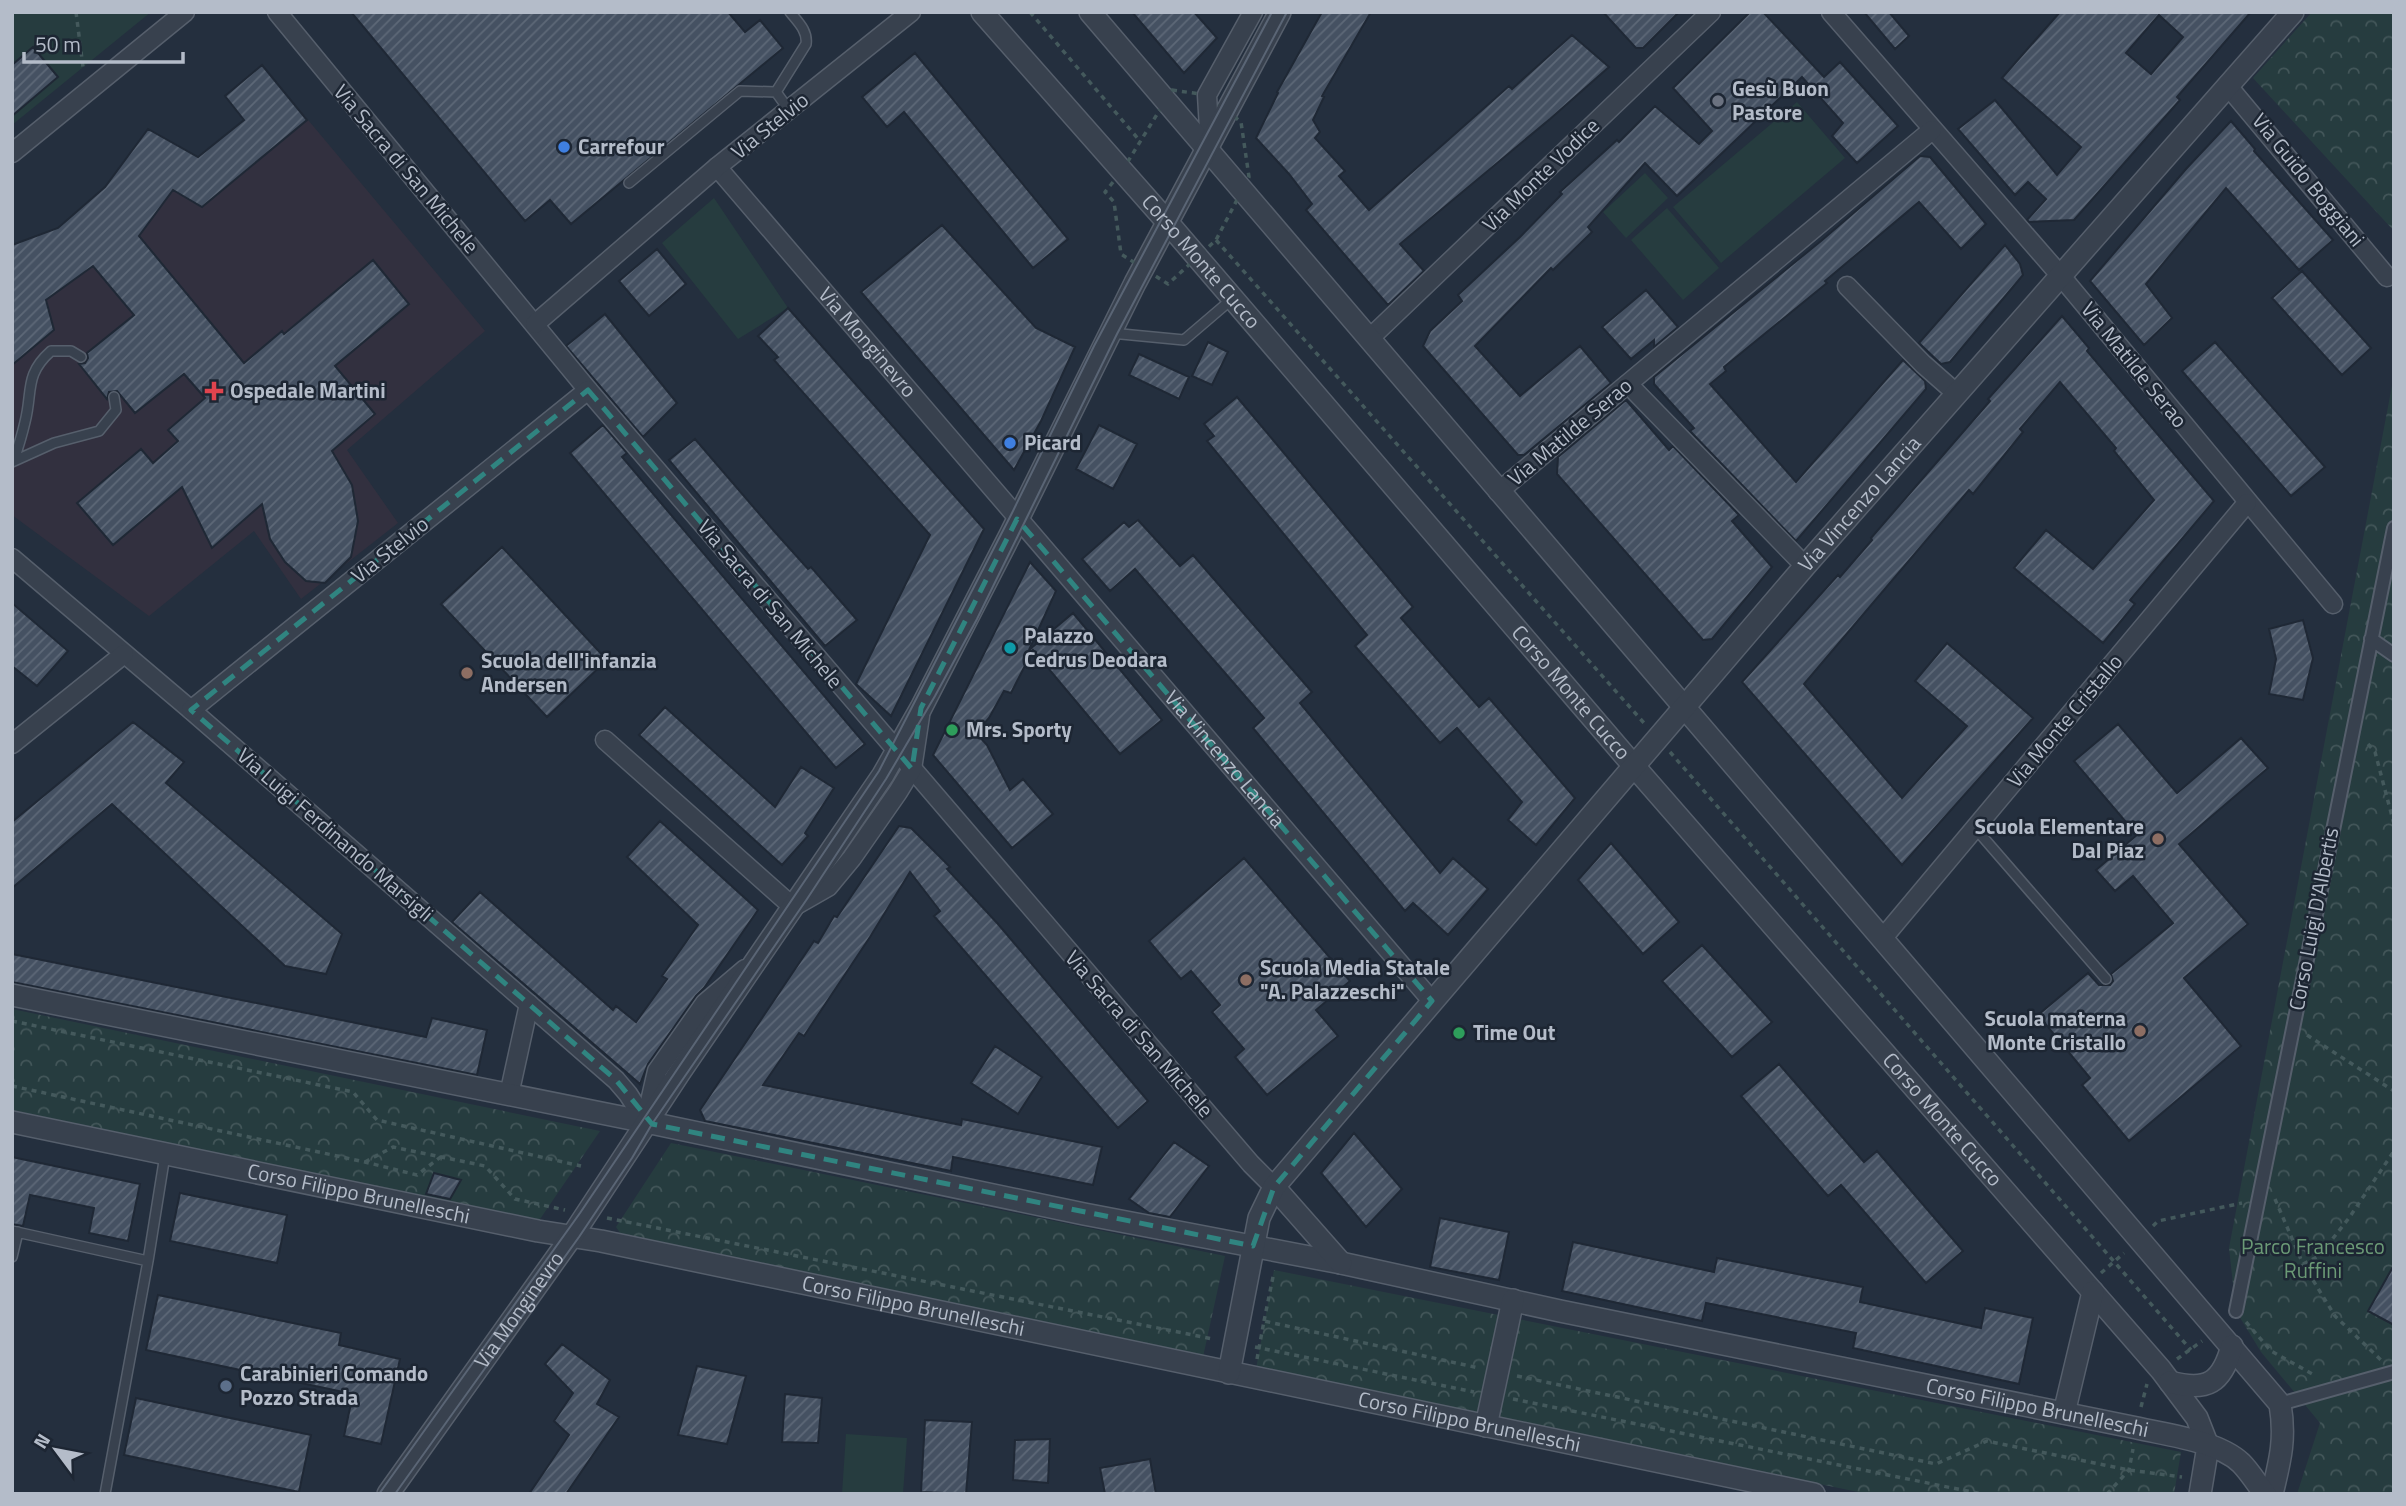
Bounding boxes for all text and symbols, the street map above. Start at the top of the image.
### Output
scale bar [24,21,184,65]
text: 50 m [35,28,81,60]
place label: Gesù Buon Pastore [1732,72,1829,128]
street label: Via Sacra di San Michele [326,77,487,260]
street label: Via Stelvio [724,84,815,167]
marker: Gesù Buon Pastore [1710,93,1726,109]
street label: Via Guido Boggiani [2245,106,2373,253]
street label: Via Monte Vodice [1474,110,1606,239]
place label: Carrefour [578,130,665,162]
marker: Carrefour [556,139,572,155]
street label: Corso Monte Cucco [1134,186,1269,335]
street label: Via Monginevro [811,279,925,404]
street label: Via Matilde Serao [2074,294,2196,434]
street label: Via Matilde Serao [1500,369,1639,493]
place label: Ospedale Martini [230,374,386,406]
marker: Ospedale Martini [204,381,224,401]
place label: Picard [1024,426,1081,458]
street label: Via Vincenzo Lancia [1790,428,1928,579]
marker: Picard [1002,435,1018,451]
street label: Via Stelvio [344,508,435,591]
street label: Via Sacra di San Michele [690,512,851,695]
street label: Corso Monte Cucco [1504,617,1639,767]
place label: Palazzo Cedrus Deodara [1024,619,1168,675]
marker: Palazzo Cedrus Deodara [1002,640,1018,656]
place label: Scuola dell'infanzia Andersen [481,644,657,700]
street label: Via Monte Cristallo [1999,646,2130,794]
marker: Scuola dell'infanzia Andersen [459,665,475,681]
street label: Via Vincenzo Lancia [1157,683,1294,835]
place label: Mrs. Sporty [966,713,1072,745]
marker: Mrs. Sporty [944,722,960,738]
street label: Via Luigi Ferdinando Marsigli [230,740,441,929]
place label: Scuola Elementare Dal Piaz [1975,810,2144,866]
street label: Corso Luigi D'Albertis [2280,825,2346,1013]
marker: Scuola Elementare Dal Piaz [2150,831,2166,847]
street label: Via Sacra di San Michele [1058,943,1221,1124]
place label: Scuola Media Statale "A. Palazzeschi" [1260,951,1450,1007]
marker: Scuola Media Statale "A. Palazzeschi" [1238,972,1254,988]
place label: Scuola materna Monte Cristallo [1985,1002,2126,1058]
place label: Time Out [1473,1016,1556,1048]
marker: Scuola materna Monte Cristallo [2132,1023,2148,1039]
marker: Time Out [1451,1025,1467,1041]
street label: Corso Monte Cucco [1876,1045,2011,1193]
street label: Corso Filippo Brunelleschi [245,1154,473,1231]
park label: Parco Francesco Ruffini [2241,1230,2385,1286]
street label: Via Monginevro [466,1244,571,1375]
street label: Corso Filippo Brunelleschi [799,1266,1028,1344]
place label: Carabinieri Comando Pozzo Strada [240,1357,428,1413]
street label: Corso Filippo Brunelleschi [1923,1369,2152,1445]
marker: Carabinieri Comando Pozzo Strada [218,1378,234,1394]
street label: Corso Filippo Brunelleschi [1355,1382,1584,1460]
north arrow [21,1415,91,1485]
text: N [25,1427,57,1454]

